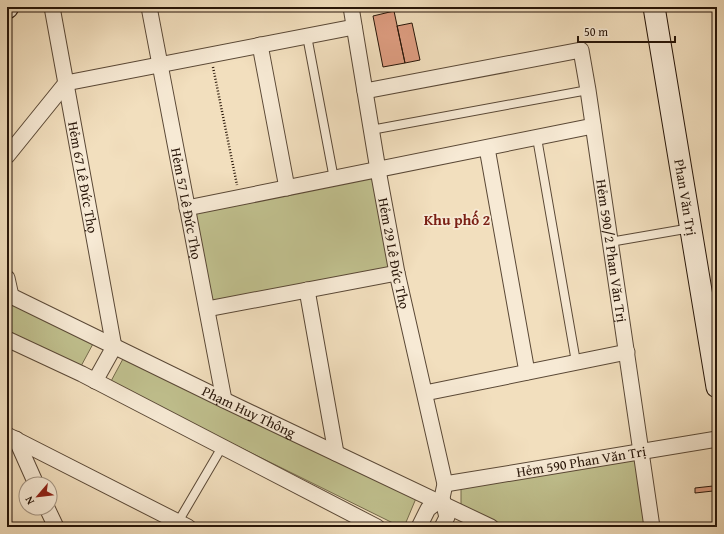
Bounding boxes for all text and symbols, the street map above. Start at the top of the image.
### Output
scale bar [578,18,675,44]
text: 50 m [584,23,608,40]
street label: Hẻm 67 Lê Đức Thọ [63,120,103,235]
street label: Hẻm 57 Lê Đức Thọ [166,146,207,261]
street label: Phan Văn Trị [669,158,702,237]
street label: Hẻm 590/2 Phan Văn Trị [591,178,632,324]
street label: Hẻm 29 Lê Đức Thọ [373,196,415,311]
district label: Khu phố 2 [424,209,490,230]
street label: Phạm Huy Thông [199,381,299,443]
street label: Hẻm 590 Phan Văn Trị [515,441,648,482]
north arrow [18,476,58,516]
text: N [20,493,38,508]

